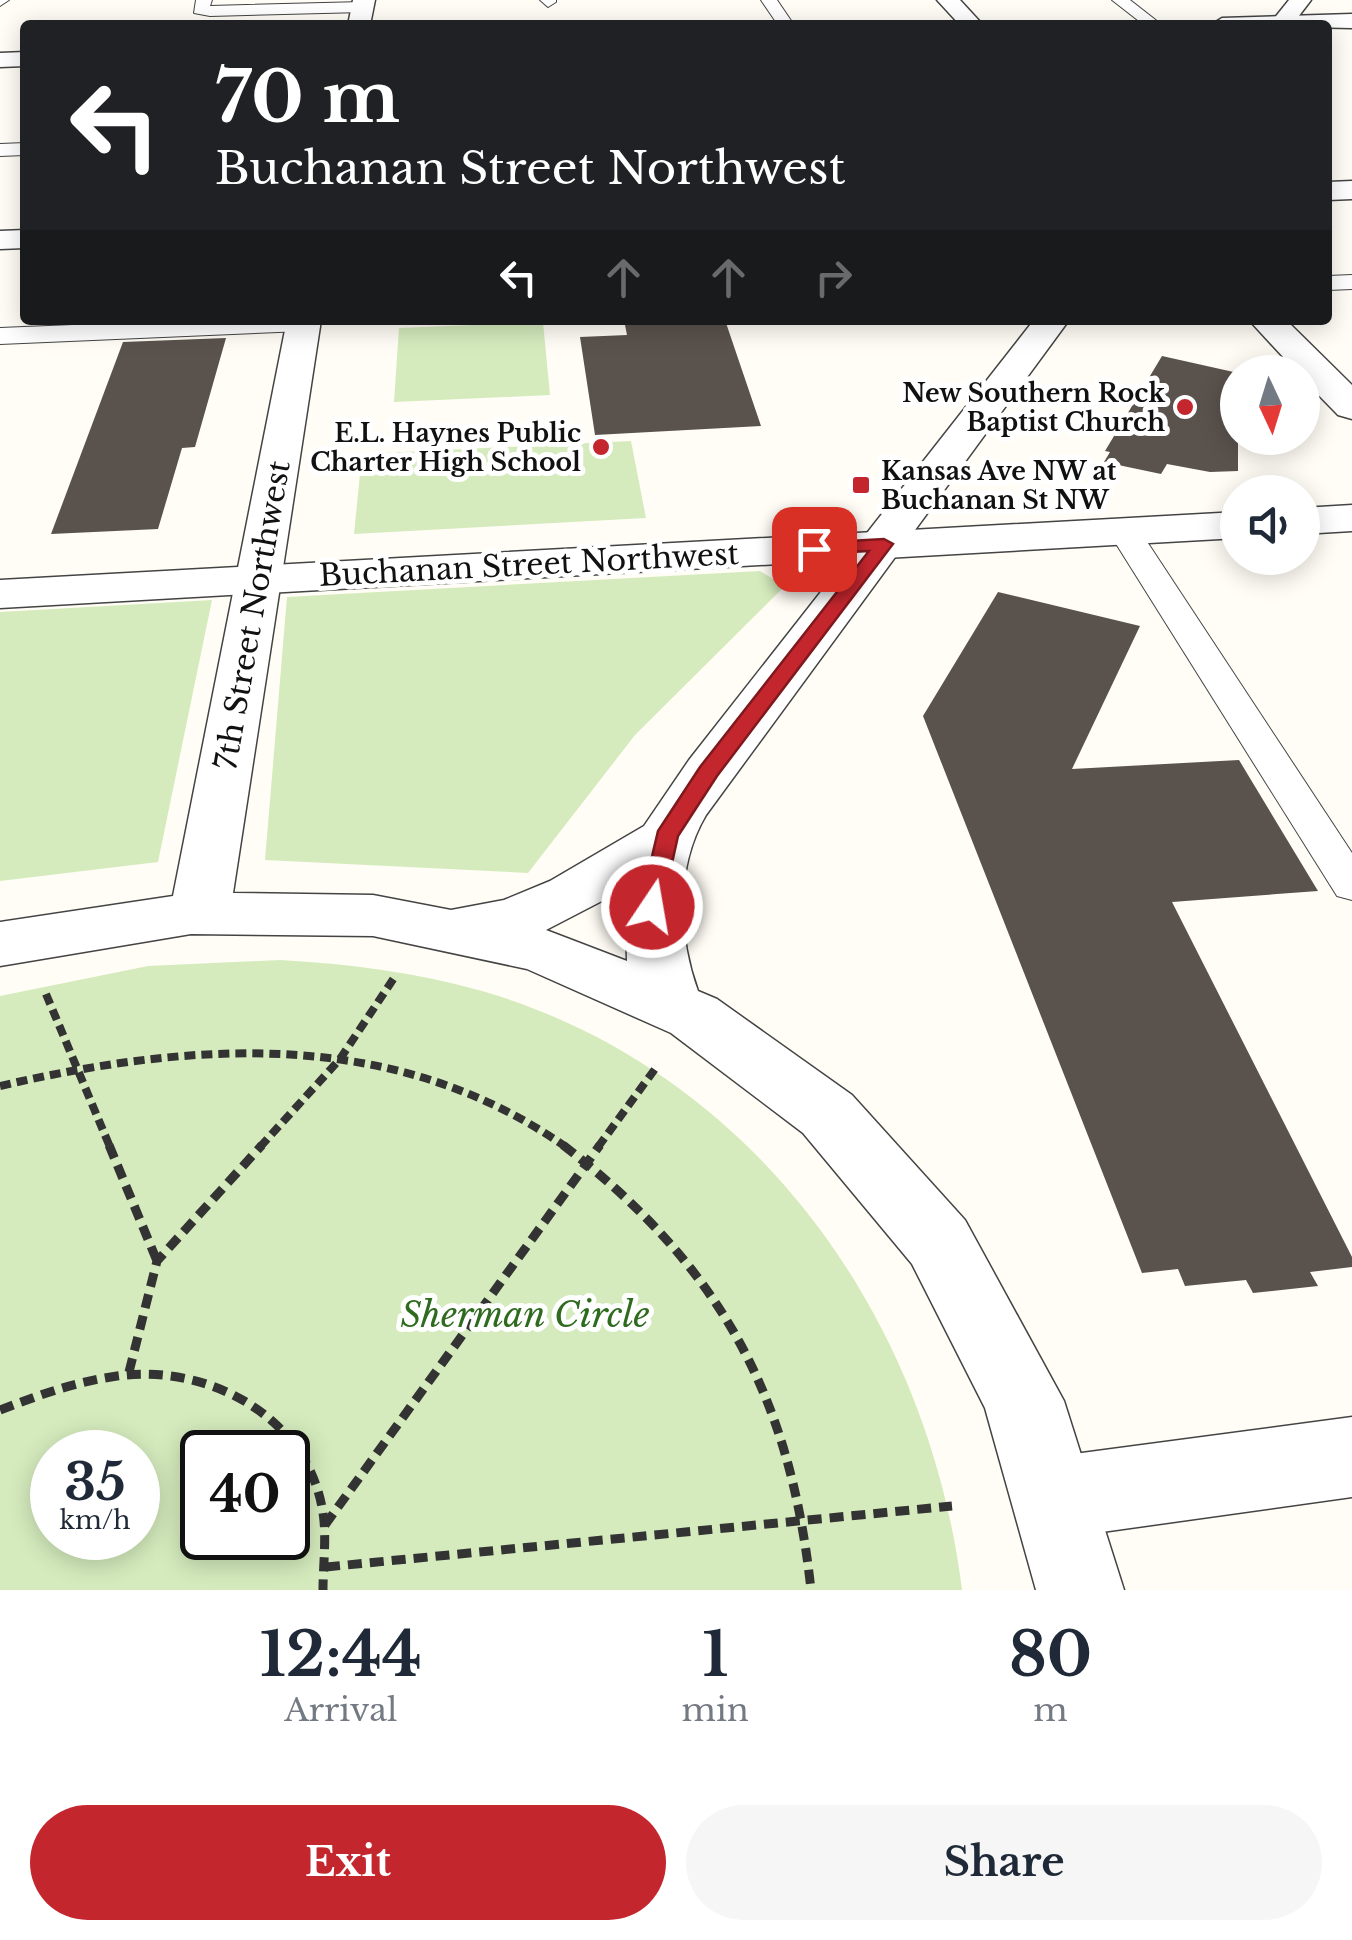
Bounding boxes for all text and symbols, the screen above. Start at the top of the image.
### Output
text: 70 m [215,54,400,141]
icon: left [50,60,180,190]
text: Buchanan Street Northwest [215,140,846,196]
icon: left [491,250,546,305]
icon: ahead [596,250,651,305]
icon: ahead [701,250,756,305]
icon: right [806,250,861,305]
north arrow [1220,355,1320,455]
map controls [1220,355,1320,575]
place label: New Southern Rock Baptist Church [902,378,1165,438]
marker: New Southern Rock Baptist Church [1174,396,1196,418]
place label: E.L. Haynes Public Charter High School [310,418,581,478]
marker: E.L. Haynes Public Charter High School [590,436,612,458]
place label: Kansas Ave NW at Buchanan St NW [881,456,1117,516]
street label: 7th Street Northwest [207,457,298,772]
marker: Kansas Ave NW at Buchanan St NW [850,474,872,496]
button: sound [1220,475,1320,575]
pin [772,507,857,592]
icon: arrive [787,522,842,577]
street label: Buchanan Street Northwest [318,535,740,594]
position arrow [600,855,704,959]
park label: Sherman Circle [401,1293,650,1336]
speed limit sign: 40 [180,1430,310,1560]
text: 35 [64,1451,126,1514]
text: km/h [60,1505,130,1536]
text: 12:44 [260,1618,422,1692]
text: 1 [702,1618,728,1692]
text: 80 [1009,1618,1092,1692]
text: Arrival [284,1690,397,1730]
text: min [682,1690,749,1730]
text: m [1033,1690,1068,1730]
button: Exit [30,1805,666,1920]
button: Share [686,1805,1322,1920]

